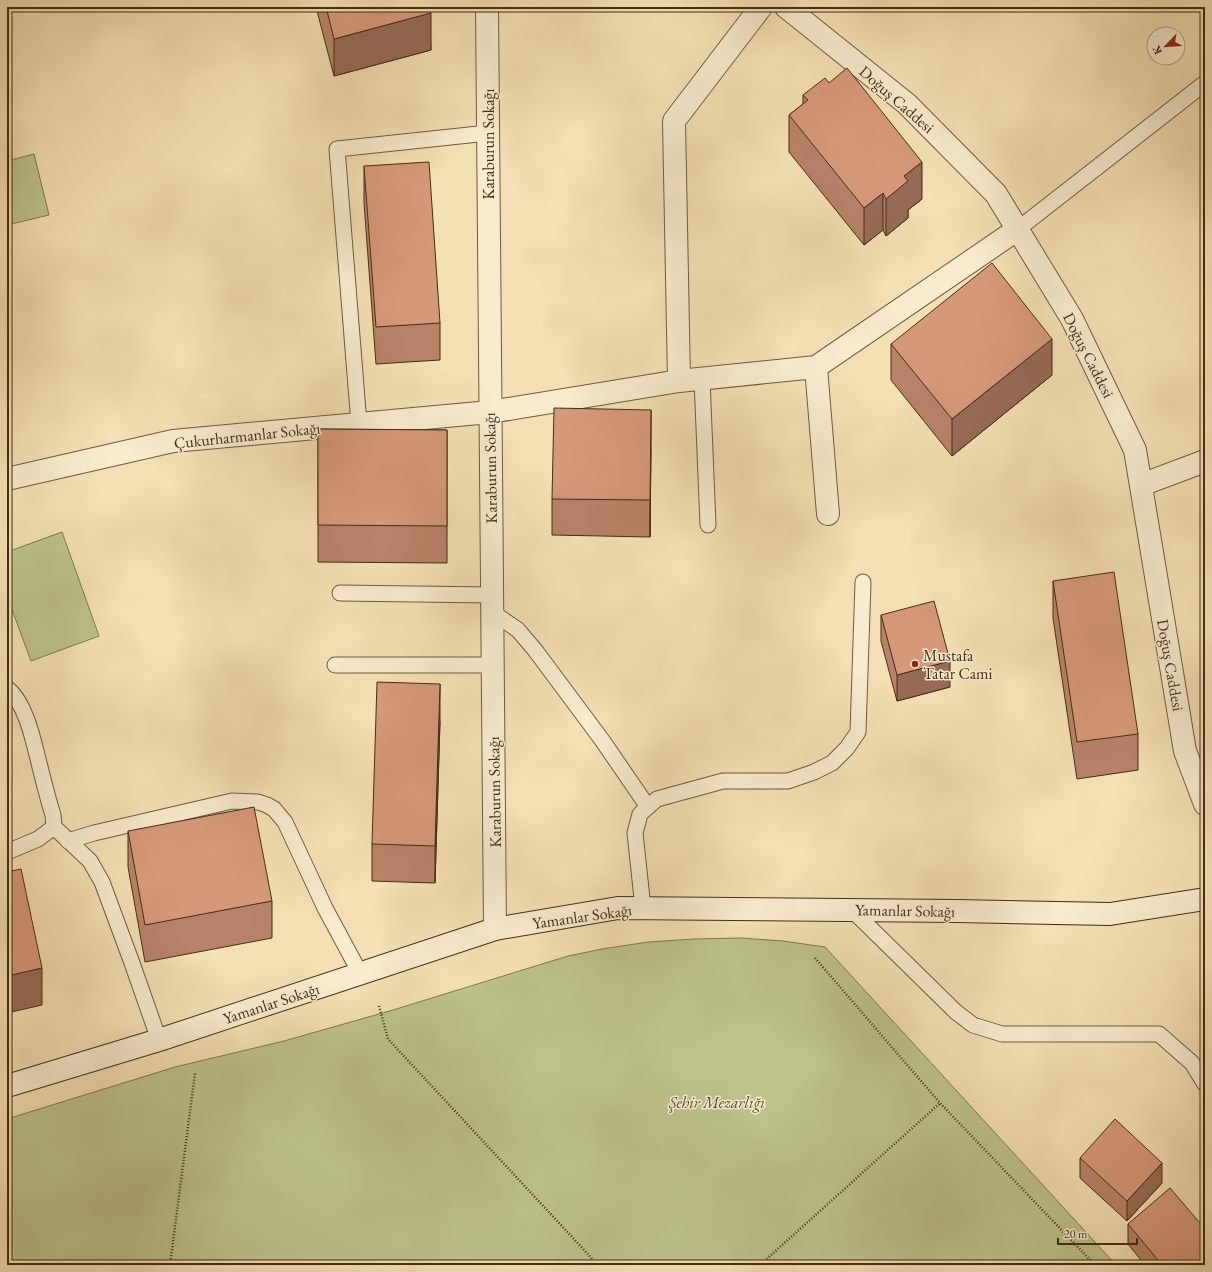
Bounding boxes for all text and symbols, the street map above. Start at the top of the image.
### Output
north arrow [1146,26,1186,66]
text: K [1149,43,1165,57]
street label: Doğuş Caddesi [855,61,939,138]
street label: Karaburun Sokağı [478,88,499,200]
street label: Doğuş Caddesi [1058,309,1119,401]
street label: Karaburun Sokağı [479,412,502,524]
street label: Çukurharmanlar Sokağı [173,417,321,454]
street label: Doğuş Caddesi [1152,617,1189,713]
place label: Mustafa Tatar Cami [923,645,993,684]
marker: Mustafa Tatar Cami [910,659,920,669]
street label: Karaburun Sokağı [483,736,506,848]
street label: Yamanlar Sokağı [531,899,633,934]
street label: Yamanlar Sokağı [855,899,955,922]
street label: Yamanlar Sokağı [220,978,322,1029]
park label: Şehir Mezarlığı [668,1092,765,1113]
scale bar [1058,1220,1137,1246]
text: 20 m [1064,1226,1088,1242]

